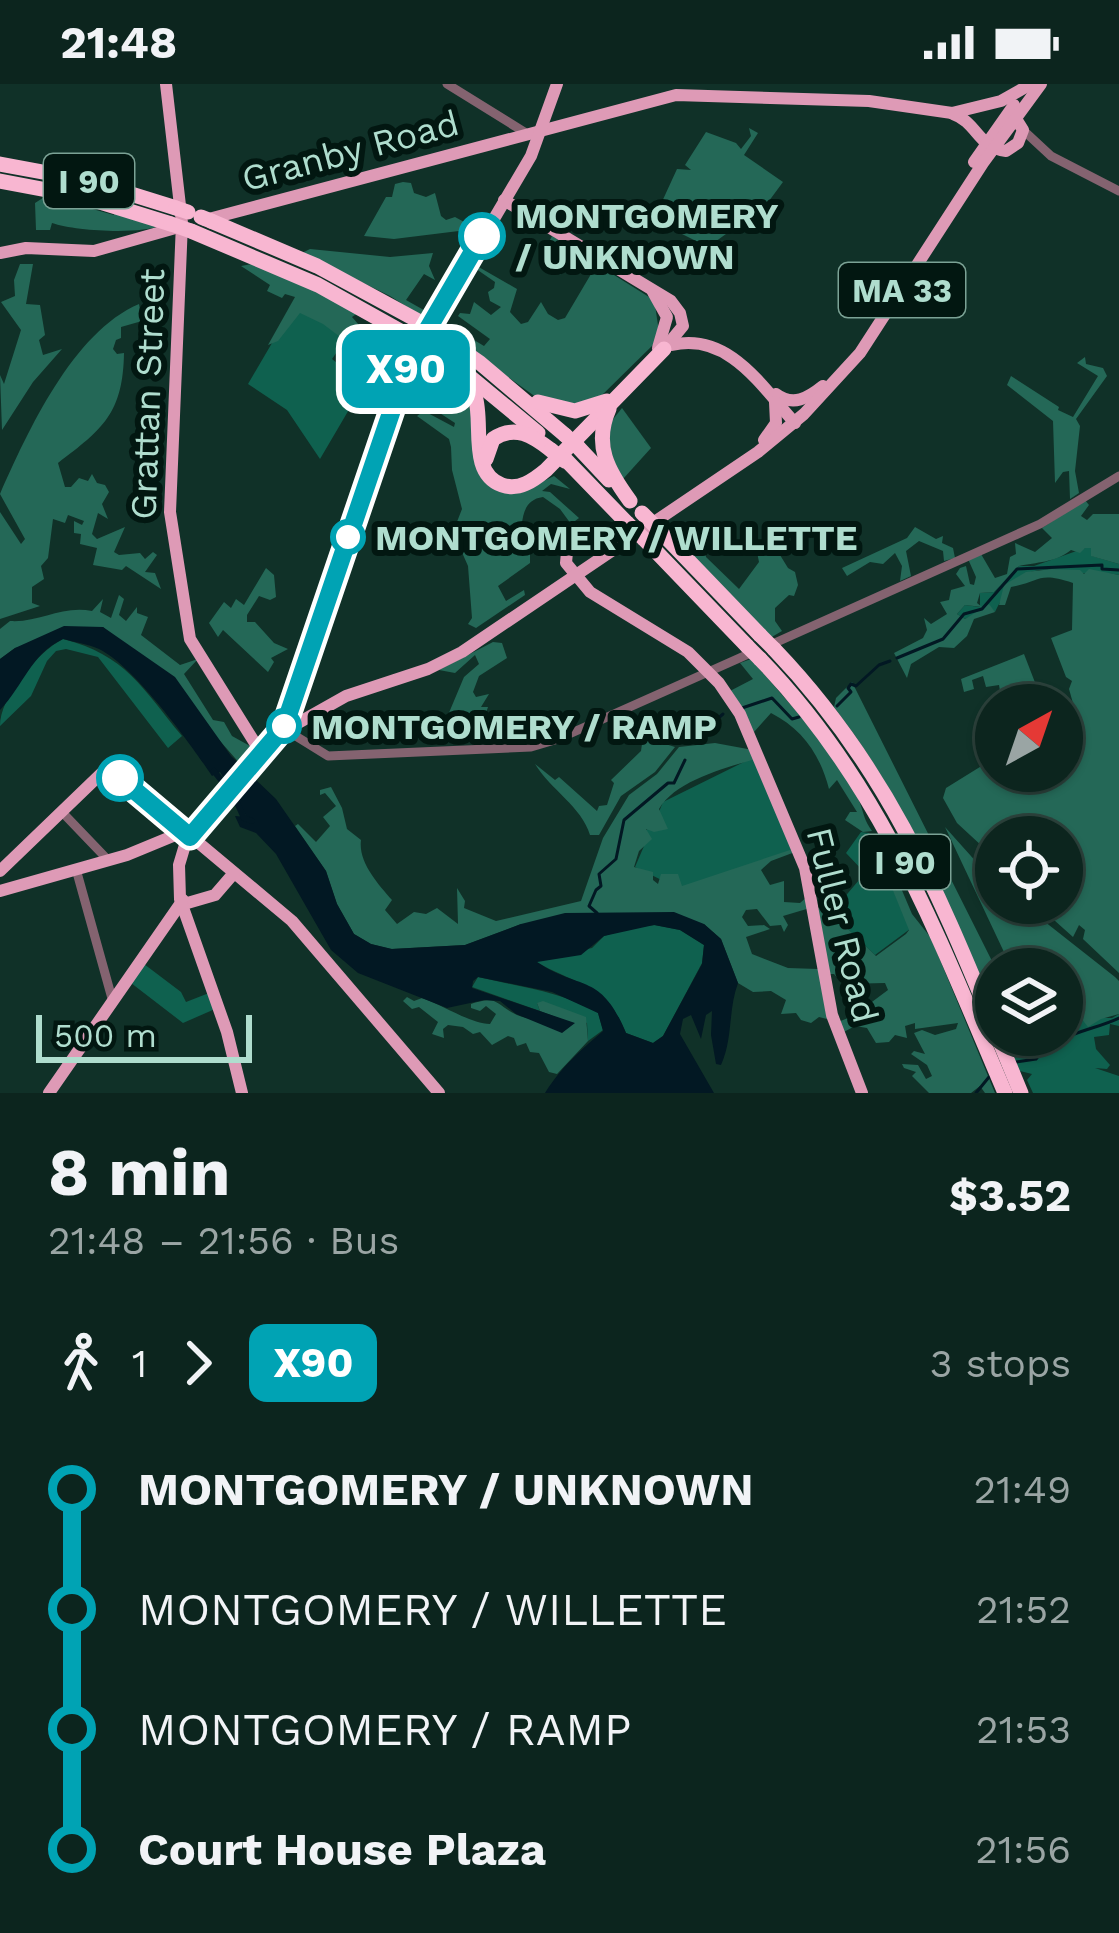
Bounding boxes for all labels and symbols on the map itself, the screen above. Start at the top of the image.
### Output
street label: Granby Road [237,102,463,200]
road number: I 90 [44,154,134,208]
place label: MONTGOMERY / UNKNOWN [515,195,779,278]
marker: MONTGOMERY / UNKNOWN [460,214,504,258]
road number: MA 33 [839,263,965,317]
street label: Grattan Street [123,268,173,520]
line badge: X90 [337,330,475,408]
place label: MONTGOMERY / WILLETTE [375,517,857,559]
marker: MONTGOMERY / WILLETTE [332,521,364,553]
north arrow [975,684,1083,792]
place label: MONTGOMERY / RAMP [311,706,717,748]
marker: MONTGOMERY / RAMP [268,710,300,742]
unlabelled marker [98,756,142,800]
street label: Fuller Road [798,823,887,1027]
road number: I 90 [860,835,950,889]
scale bar [36,1009,252,1062]

